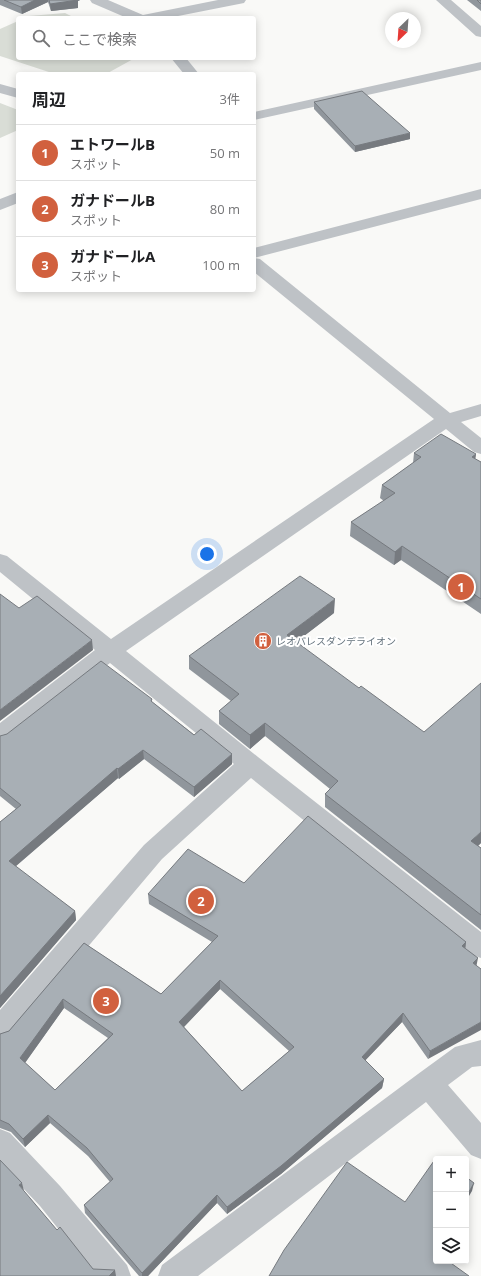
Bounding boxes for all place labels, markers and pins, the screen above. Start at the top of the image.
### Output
pin: 1 [448,572,474,602]
building icon: レオパレスダンデライオン [253,631,273,651]
place label: レオパレスダンデライオン [276,634,396,648]
pin: 2 [188,886,214,916]
pin: 3 [93,986,119,1016]

